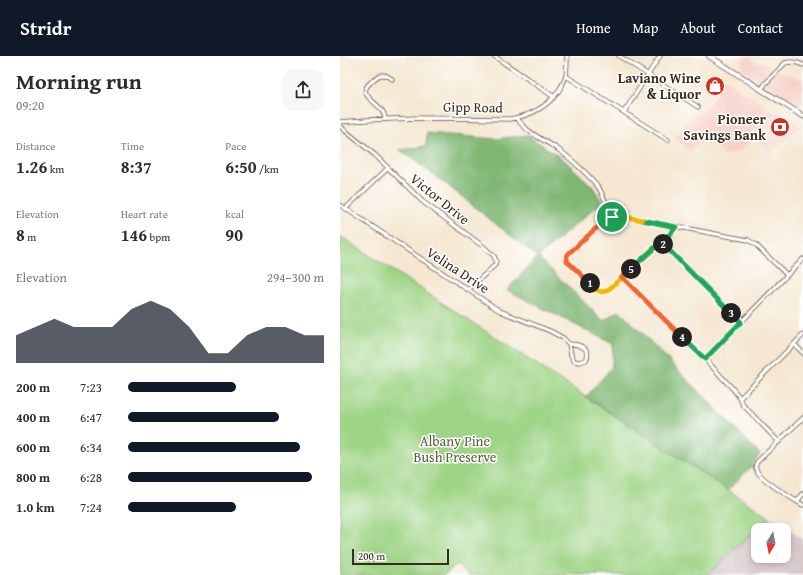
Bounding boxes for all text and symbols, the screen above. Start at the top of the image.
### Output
text: Stridr [20,14,71,42]
text: Home [576,18,611,38]
text: Map [633,18,658,38]
text: About [680,18,716,38]
text: Contact [738,18,783,38]
text: Morning run [16,65,142,97]
place label: Laviano Wine & Liquor [618,68,702,104]
button: share [282,69,324,111]
shop icon: Laviano Wine & Liquor [704,75,726,97]
text: 09:20 [16,96,44,115]
street label: Gipp Road [443,96,504,118]
place label: Pioneer Savings Bank [683,109,767,145]
bank icon: Pioneer Savings Bank [769,116,791,138]
text: Distance [16,138,55,154]
text: Time [121,138,144,154]
text: Pace [225,138,246,154]
text: 1.26 [16,154,47,179]
text: 8:37 [121,154,152,179]
text: 6:50 [225,154,257,179]
text: km [47,161,64,177]
text: /km [257,161,279,177]
street label: Victor Drive [406,169,474,230]
pin [595,200,629,234]
text: Elevation [16,206,59,222]
text: Heart rate [121,206,168,222]
text: kcal [225,206,244,222]
icon: arrive [601,206,623,228]
text: 8 [16,222,25,247]
text: 146 [121,222,147,247]
text: 90 [225,222,243,247]
text: m [25,229,36,245]
text: bpm [147,229,170,245]
pin: 2 [653,234,673,254]
text: 2 [660,236,666,252]
street label: Velina Drive [422,242,494,298]
pin: 5 [621,259,641,279]
text: 5 [628,261,634,277]
text: Elevation [16,268,67,287]
text: 294–300 m [267,268,324,287]
pin: 1 [580,273,600,293]
text: 1 [587,275,593,291]
pin: 3 [721,303,741,323]
text: 3 [728,305,734,321]
pin: 4 [672,327,692,347]
text: 4 [679,329,685,345]
text: 200 m [16,378,50,397]
text: 7:23 [80,378,102,397]
text: 400 m [16,408,50,427]
text: 6:47 [80,408,102,427]
park label: Albany Pine Bush Preserve [414,431,497,467]
text: 600 m [16,438,50,457]
text: 6:34 [80,438,102,457]
text: 800 m [16,468,50,487]
text: 6:28 [80,468,102,487]
text: 1.0 km [16,498,55,517]
text: 7:24 [80,498,102,517]
north arrow [751,523,791,563]
map controls [751,523,791,563]
scale bar [352,547,449,566]
text: 200 m [358,548,385,564]

